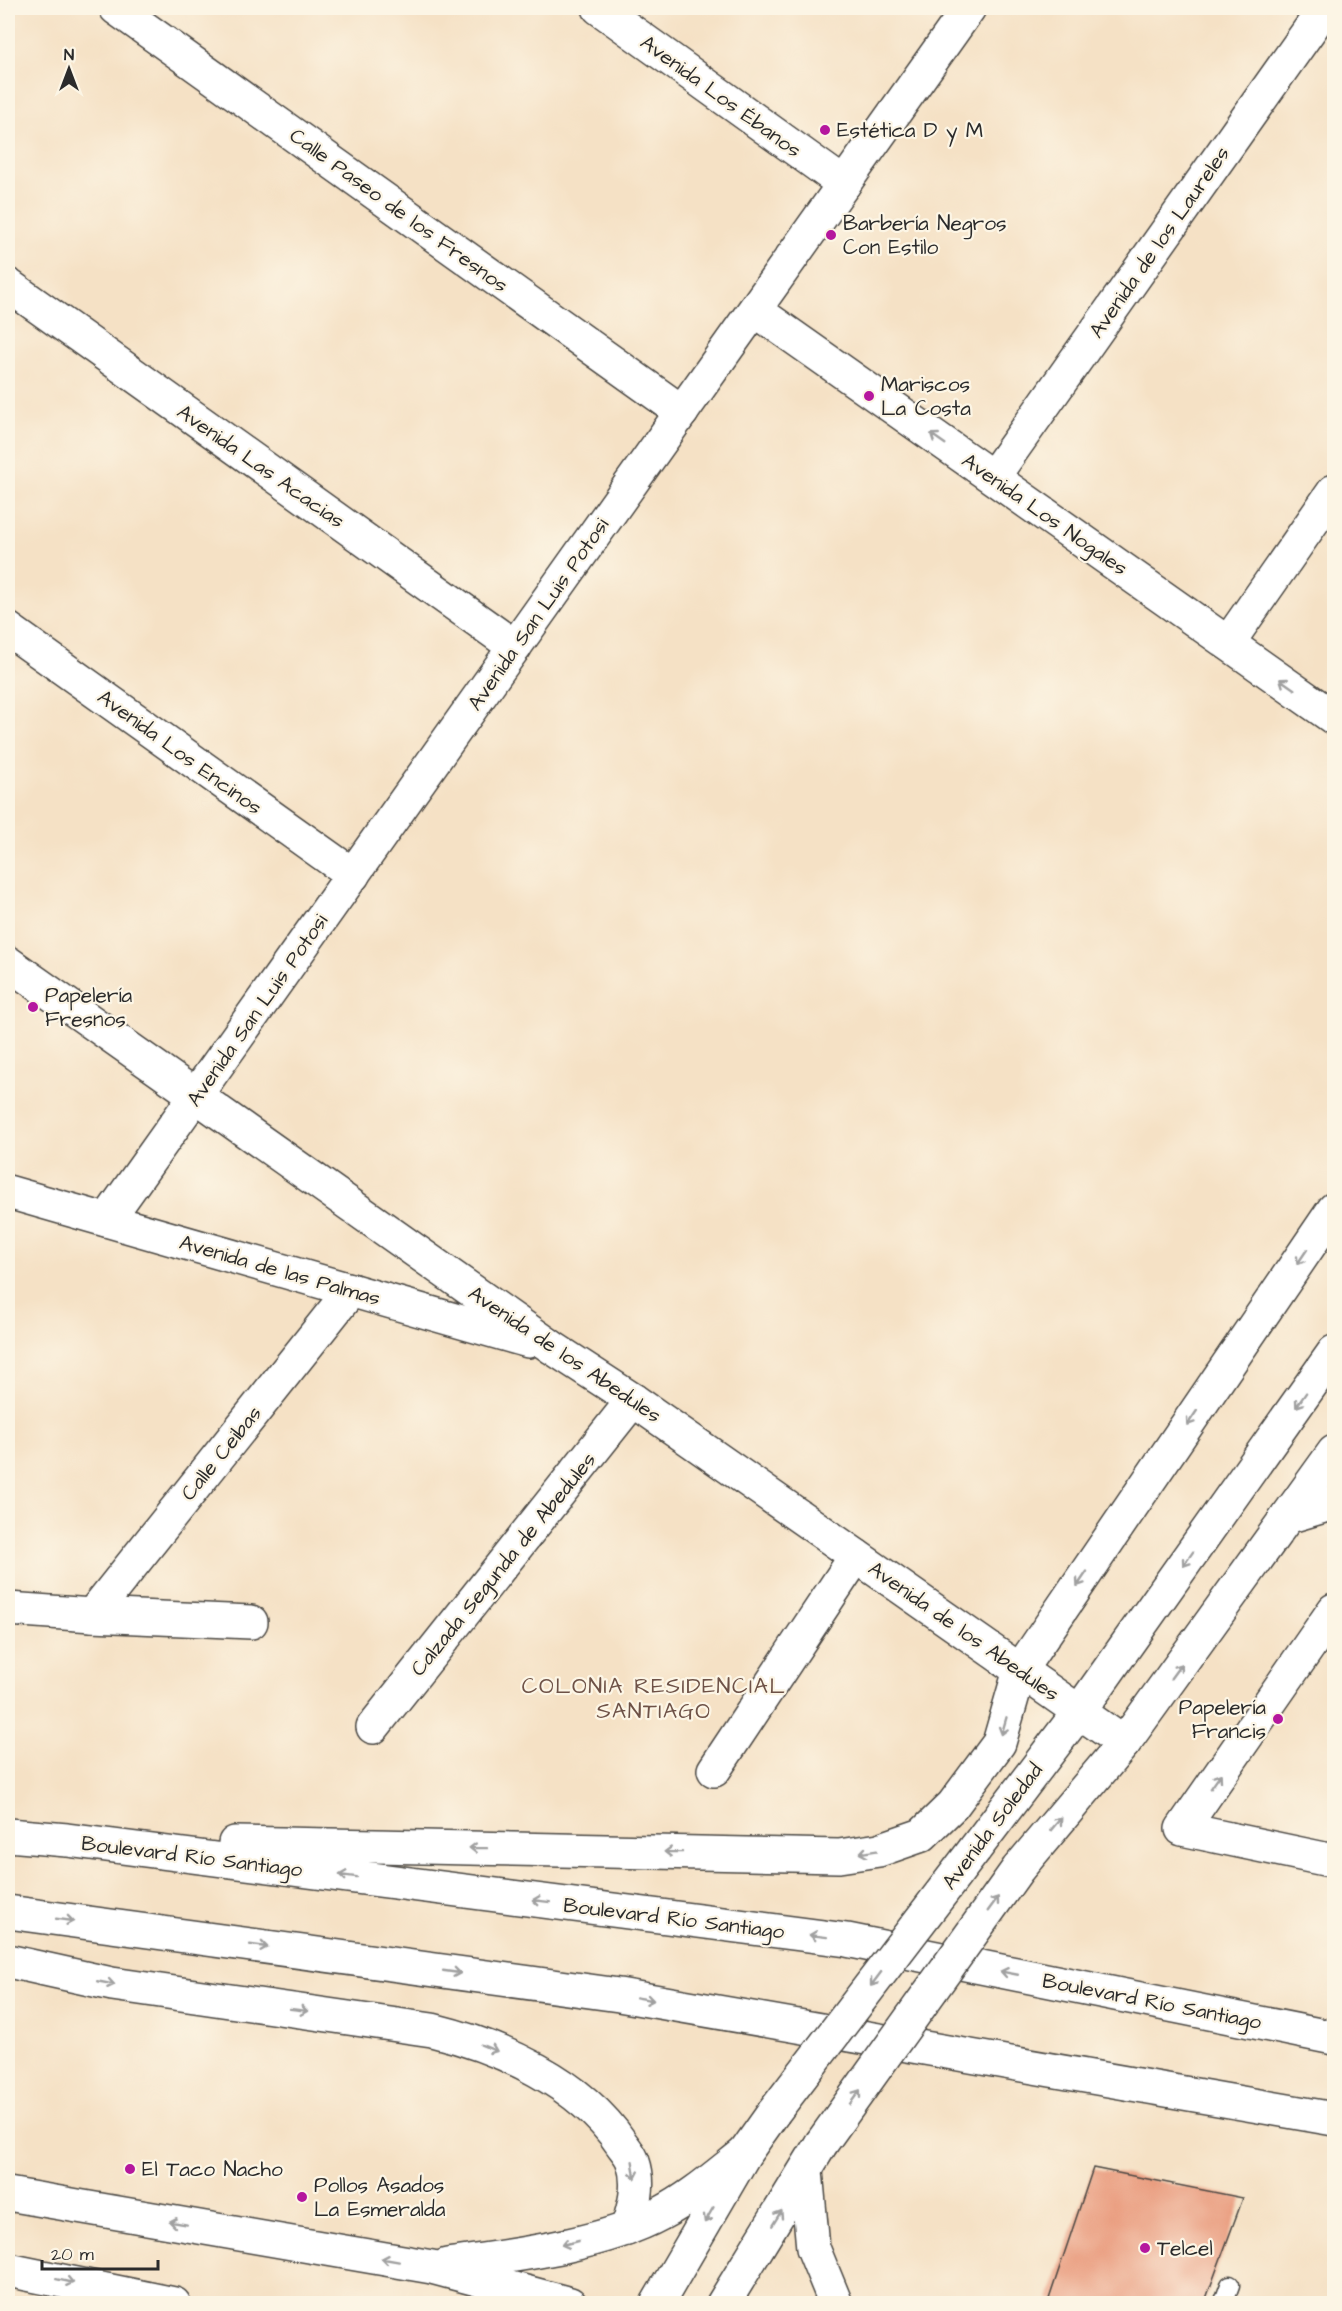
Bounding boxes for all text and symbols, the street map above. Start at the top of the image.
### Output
street label: Avenida Los Ébanos [634,28,807,165]
north arrow [39,39,99,99]
text: N [64,44,74,66]
place label: Estética D y M [837,116,983,147]
street label: Calle Paseo de los Fresnos [284,121,514,300]
marker: Estética D y M [818,123,832,137]
street label: Avenida de los Laureles [1082,141,1237,344]
place label: Barbería Negros Con Estilo [843,209,1007,262]
marker: Barbería Negros Con Estilo [824,228,838,242]
place label: Mariscos La Costa [881,370,971,423]
marker: Mariscos La Costa [862,389,876,403]
street label: Avenida Las Acacias [171,398,350,535]
one-way arrow [931,433,947,445]
street label: Avenida Los Nogales [955,446,1133,584]
street label: Avenida San Luis Potosi [461,512,616,716]
one-way arrow [1279,678,1295,690]
street label: Avenida Los Encinos [92,683,268,822]
street label: Avenida San Luis Potosi [180,908,335,1112]
place label: Papelería Fresnos [45,981,133,1034]
marker: Papelería Fresnos [26,1000,40,1014]
street label: Avenida de las Palmas [176,1228,384,1313]
one-way arrow [1295,1249,1308,1266]
street label: Avenida de los Abedules [462,1279,667,1430]
one-way arrow [1295,1391,1307,1407]
street label: Calle Ceibas [174,1400,269,1507]
one-way arrow [1185,1410,1198,1427]
street label: Calzada Segunda de Abedules [404,1446,604,1684]
one-way arrow [1182,1550,1194,1566]
street label: Avenida de los Abedules [862,1554,1065,1708]
one-way arrow [1075,1571,1088,1588]
one-way arrow [1170,1663,1182,1679]
district label: COLONIA RESIDENCIAL SANTIAGO [522,1671,786,1727]
place label: Papelería Francis [1179,1693,1266,1746]
marker: Papelería Francis [1271,1712,1285,1726]
one-way arrow [998,1716,1009,1735]
street label: Avenida Soledad [935,1757,1050,1895]
one-way arrow [1210,1774,1222,1790]
one-way arrow [1049,1817,1063,1832]
street label: Boulevard Río Santiago [80,1829,304,1886]
one-way arrow [469,1842,489,1854]
one-way arrow [664,1846,684,1857]
one-way arrow [858,1846,878,1857]
one-way arrow [338,1871,358,1882]
street label: Boulevard Río Santiago [562,1891,786,1948]
one-way arrow [532,1895,552,1906]
one-way arrow [987,1897,999,1913]
one-way arrow [55,1915,75,1926]
one-way arrow [808,1931,828,1942]
one-way arrow [248,1941,268,1952]
street label: Boulevard Río Santiago [1040,1966,1264,2039]
one-way arrow [442,1967,461,1978]
one-way arrow [1000,1967,1020,1978]
one-way arrow [870,1970,883,1986]
one-way arrow [95,1978,115,1989]
one-way arrow [635,1994,654,2005]
one-way arrow [288,2005,308,2016]
one-way arrow [480,2043,498,2054]
one-way arrow [849,2089,861,2105]
place label: El Taco Nacho [142,2155,283,2184]
one-way arrow [628,2159,639,2179]
marker: El Taco Nacho [123,2162,137,2176]
place label: Pollos Asados La Esmeralda [314,2171,446,2224]
marker: Pollos Asados La Esmeralda [295,2190,309,2204]
one-way arrow [703,2206,715,2223]
one-way arrow [771,2210,783,2227]
one-way arrow [168,2217,188,2228]
scale bar [42,2233,158,2271]
place label: Telcel [1157,2234,1213,2263]
one-way arrow [561,2237,580,2249]
marker: Telcel [1138,2241,1152,2255]
text: 20 m [51,2242,94,2267]
one-way arrow [381,2254,401,2265]
one-way arrow [55,2276,74,2287]

